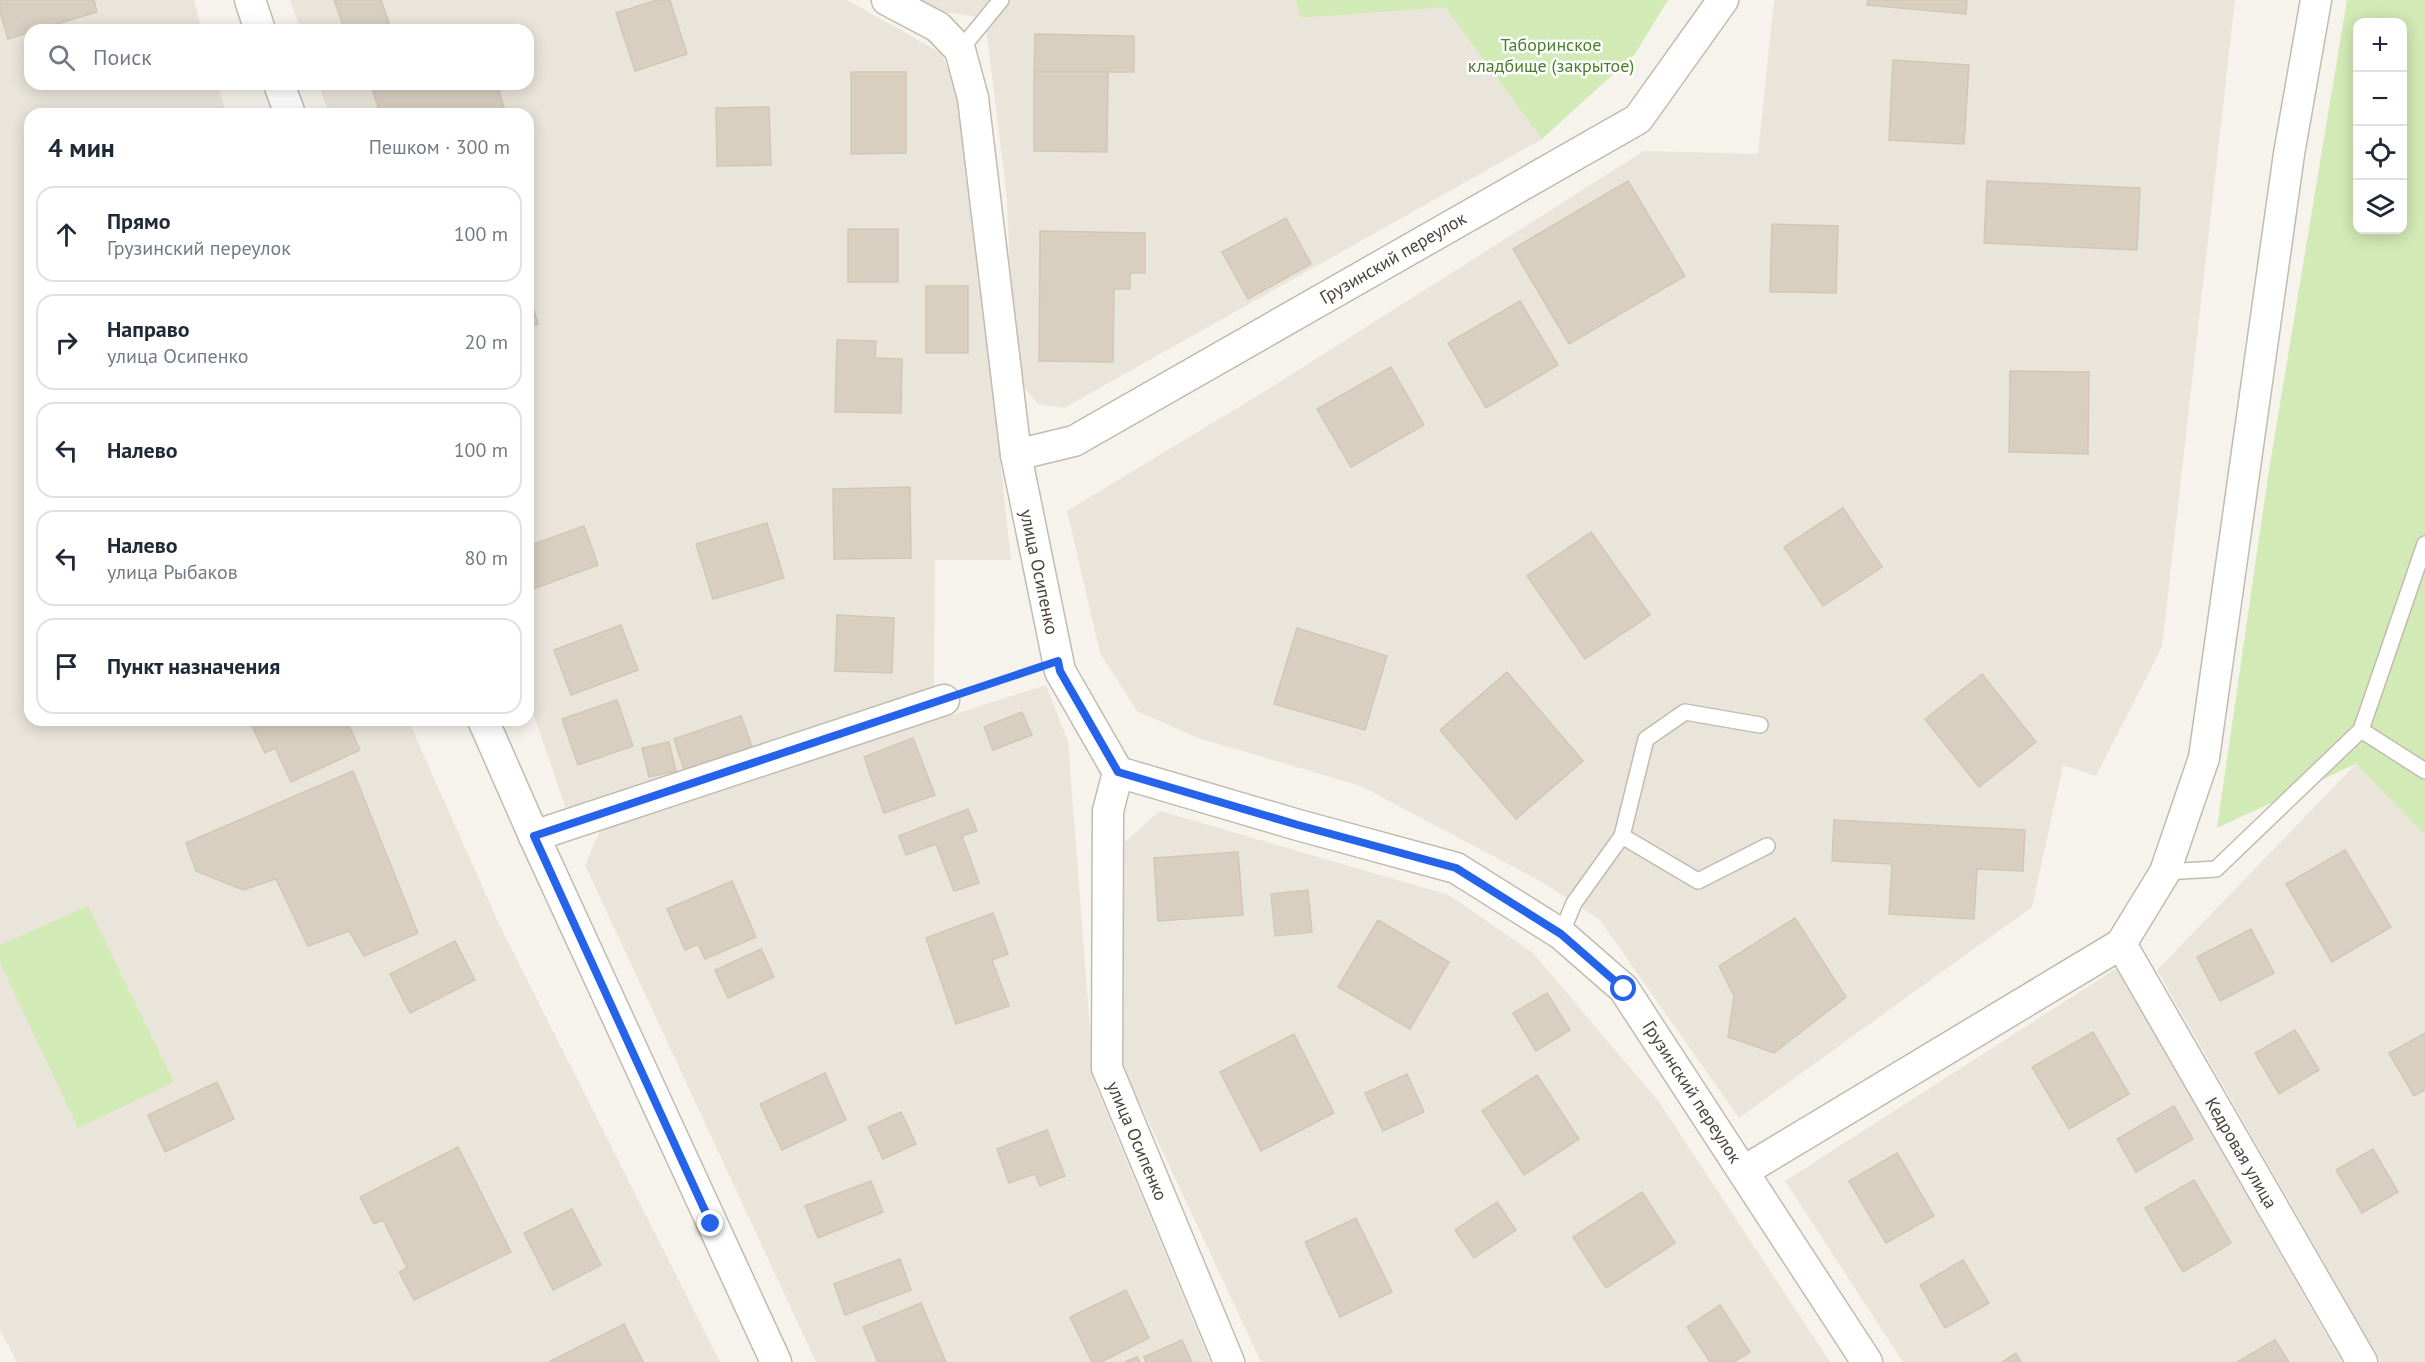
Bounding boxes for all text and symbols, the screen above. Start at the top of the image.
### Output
map controls [2353,18,2407,234]
button: + [2353,18,2407,72]
search box [24,24,534,90]
park label: Таборинское кладбище (закрытое) [1468,33,1634,77]
icon: search [45,41,78,74]
text: Поиск [93,43,152,71]
button: − [2353,72,2407,126]
button: locate [2353,126,2407,180]
text: 4 мин [48,131,115,164]
text: Пешком · 300 m [369,134,510,160]
button: layers [2353,180,2407,234]
street label: Грузинский переулок [1315,206,1470,309]
text: Прямо [107,207,170,235]
icon: ahead [50,218,83,251]
text: 100 m [454,221,508,247]
text: Грузинский переулок [107,235,291,261]
text: Направо [107,315,190,343]
icon: right [50,326,83,359]
text: 20 m [465,329,508,355]
text: улица Осипенко [107,343,249,369]
icon: left [50,434,83,467]
text: Налево [107,436,178,464]
text: 100 m [454,437,508,463]
street label: улица Осипенко [1015,507,1064,637]
text: Налево [107,531,178,559]
icon: left [50,542,83,575]
text: 80 m [465,545,508,571]
text: улица Рыбаков [107,559,238,585]
icon: arrive [50,650,83,683]
text: Пункт назначения [107,652,280,680]
route start [1610,975,1636,1001]
street label: Грузинский переулок [1638,1016,1747,1168]
street label: улица Осипенко [1102,1078,1173,1204]
street label: Кедровая улица [2200,1093,2283,1213]
route end [697,1210,723,1236]

